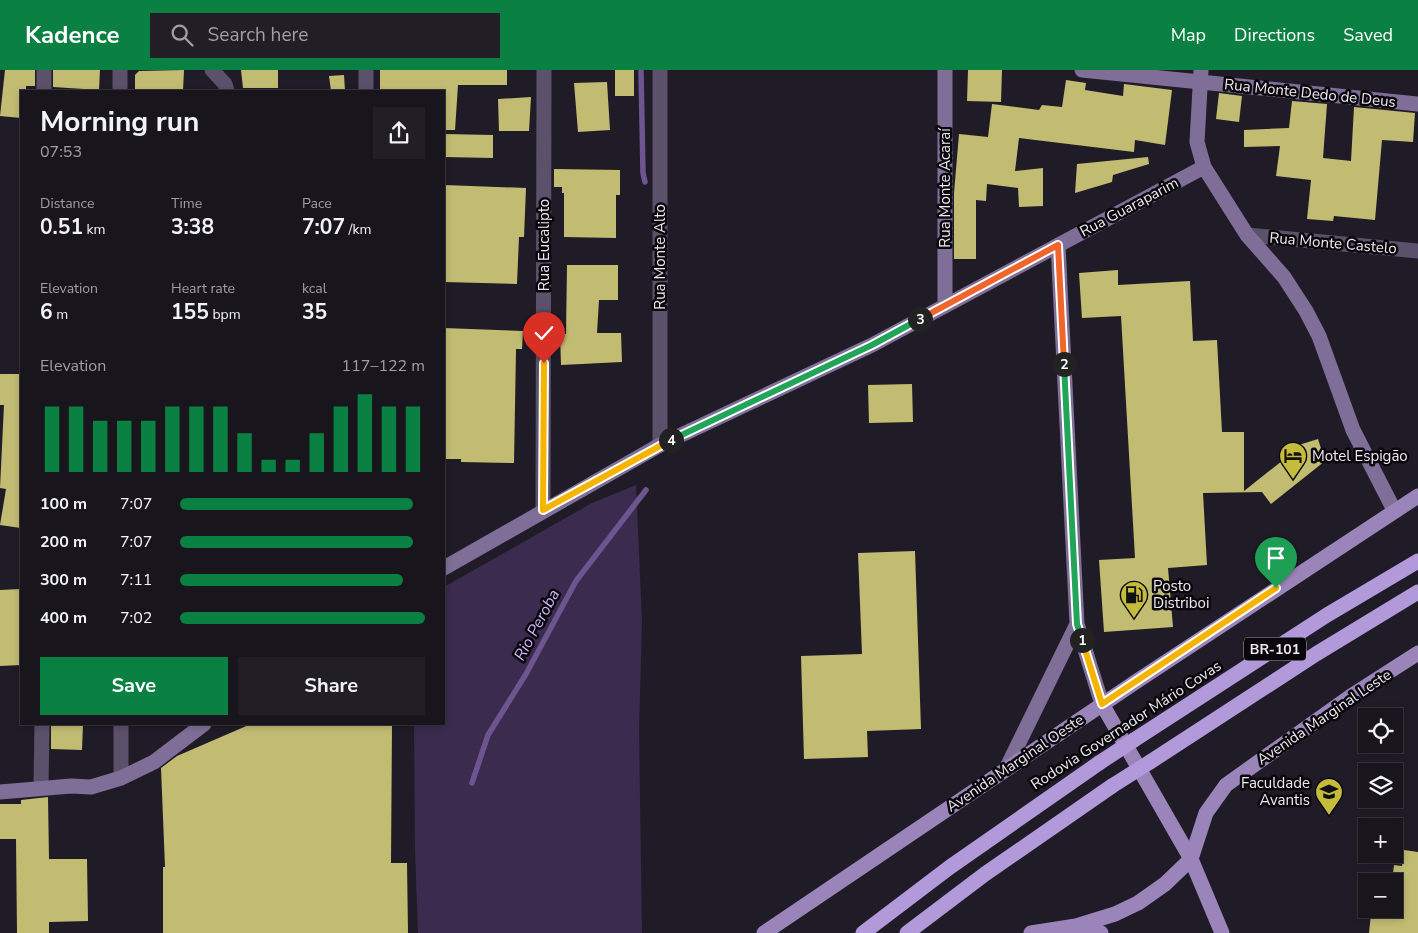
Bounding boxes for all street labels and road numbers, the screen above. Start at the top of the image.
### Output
street label: Rua Monte Dedo de Deus [1223,74,1397,112]
street label: Rua Monte Acaraí [935,127,955,248]
street label: Rua Guaraparim [1076,173,1182,241]
street label: Rua Eucalipto [534,199,554,291]
street label: Rua Monte Alto [650,204,670,310]
street label: Rua Monte Castelo [1268,227,1398,259]
road number: BR-101 [1244,638,1306,660]
street label: Rodovia Governador Mário Covas [1027,656,1225,794]
street label: Avenida Marginal Leste [1253,664,1395,770]
street label: Avenida Marginal Oeste [942,710,1088,816]

